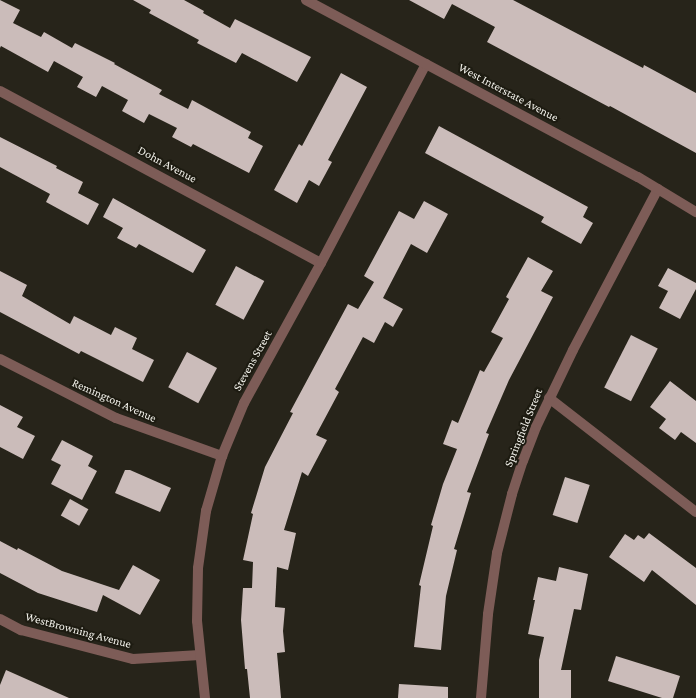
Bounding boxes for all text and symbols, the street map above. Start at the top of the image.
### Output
street label: West Interstate Avenue [456,61,560,125]
street label: Dohn Avenue [135,144,199,186]
street label: Stevens Street [230,328,276,394]
street label: Remington Avenue [70,376,158,426]
street label: Springfield Street [502,387,546,469]
street label: WestBrowning Avenue [23,610,133,652]

